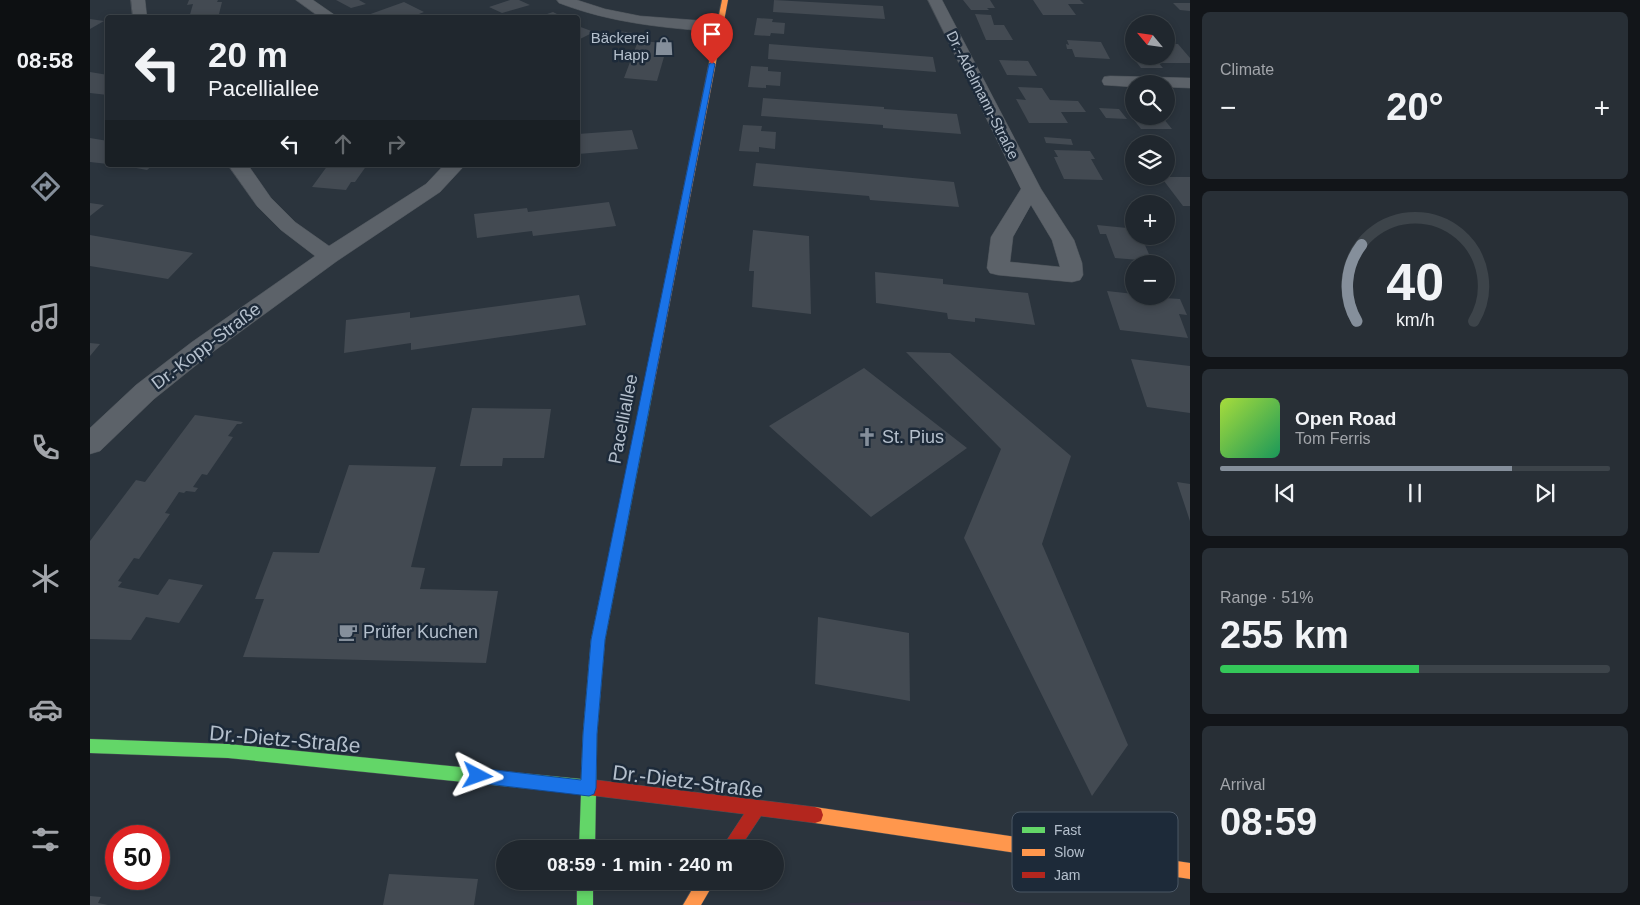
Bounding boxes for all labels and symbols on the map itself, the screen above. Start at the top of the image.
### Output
pin [691,13,733,64]
north arrow [1125,15,1175,65]
street label: Dr.-Adelmann-Straße [943,28,1023,162]
place label: Bäckerei Happ [591,29,649,63]
shop icon: Bäckerei Happ [653,35,675,57]
street label: Dr.-Kopp-Straße [148,299,264,393]
street label: Pacelliallee [604,372,642,466]
church icon: St. Pius [856,426,878,448]
place label: St. Pius [882,427,944,447]
cafe icon: Prüfer Kuchen [337,621,359,643]
place label: Prüfer Kuchen [363,622,478,642]
street label: Dr.-Dietz-Straße [208,721,362,757]
position arrow [451,749,503,801]
street label: Dr.-Dietz-Straße [611,760,765,802]
legend [1012,812,1178,892]
text: Fast [1054,822,1081,838]
speed limit sign: 50 [105,825,170,890]
text: Slow [1054,844,1085,860]
text: Jam [1054,867,1080,883]

